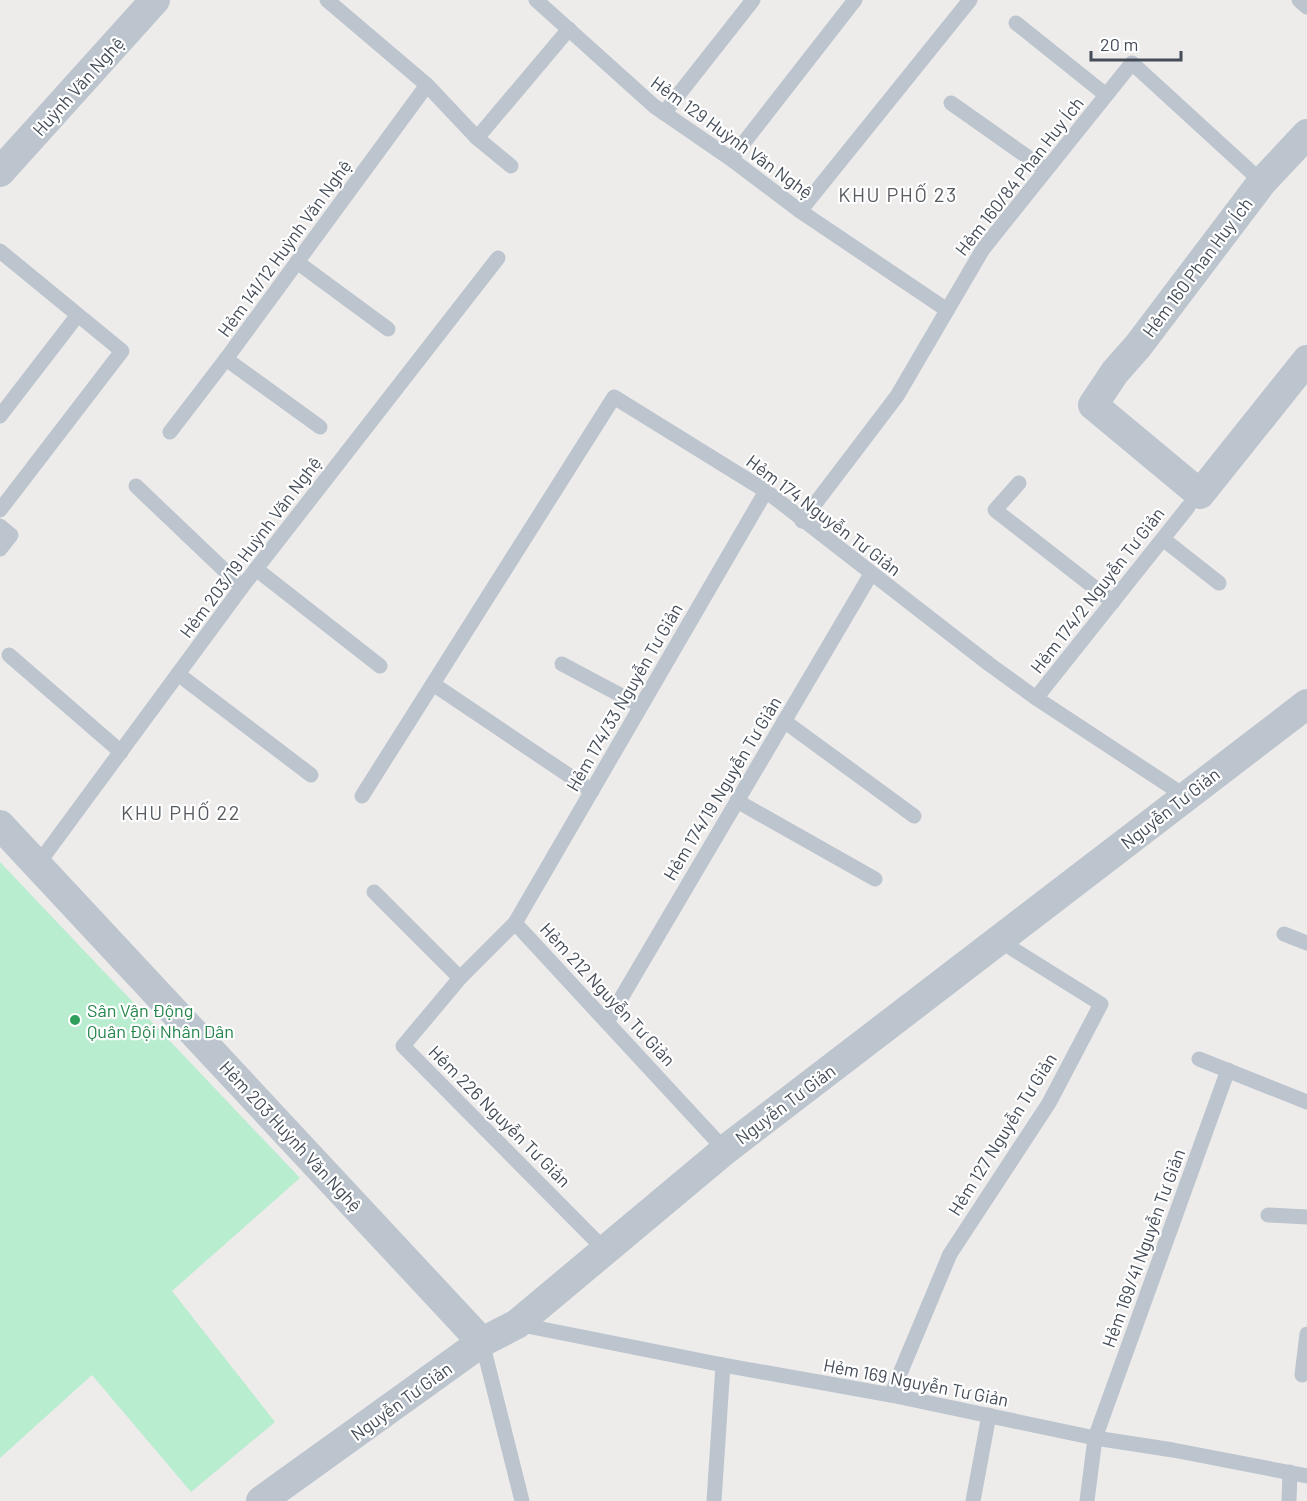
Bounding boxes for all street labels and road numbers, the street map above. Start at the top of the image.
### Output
street label: Huỳnh Văn Nghệ [28,32,128,140]
street label: Hẻm 129 Huỳnh Văn Nghệ [647,71,817,203]
street label: Hẻm 160/84 Phan Huy Ích [950,92,1088,260]
street label: Hẻm 141/12 Huỳnh Văn Nghệ [212,155,356,341]
street label: Hẻm 160 Phan Huy Ích [1137,193,1257,341]
street label: Hẻm 174 Nguyễn Tư Giản [742,450,906,580]
street label: Hẻm 203/19 Huỳnh Văn Nghệ [175,452,325,642]
street label: Hẻm 174/2 Nguyễn Tư Giản [1025,503,1169,677]
street label: Hẻm 174/33 Nguyễn Tư Giản [561,599,687,795]
street label: Hẻm 174/19 Nguyễn Tư Giản [658,692,786,884]
street label: Nguyễn Tư Giản [1116,763,1224,853]
street label: Hẻm 212 Nguyễn Tư Giản [536,918,680,1070]
street label: Hẻm 226 Nguyễn Tư Giản [424,1040,576,1192]
street label: Hẻm 127 Nguyễn Tư Giản [943,1049,1061,1219]
street label: Hẻm 203 Huỳnh Văn Nghệ [215,1056,367,1216]
street label: Nguyễn Tư Giản [731,1059,839,1149]
street label: Hẻm 169/41 Nguyễn Tư Giản [1097,1146,1189,1350]
street label: Hẻm 169 Nguyễn Tư Giản [822,1353,1010,1411]
street label: Nguyễn Tư Giản [346,1357,456,1445]

